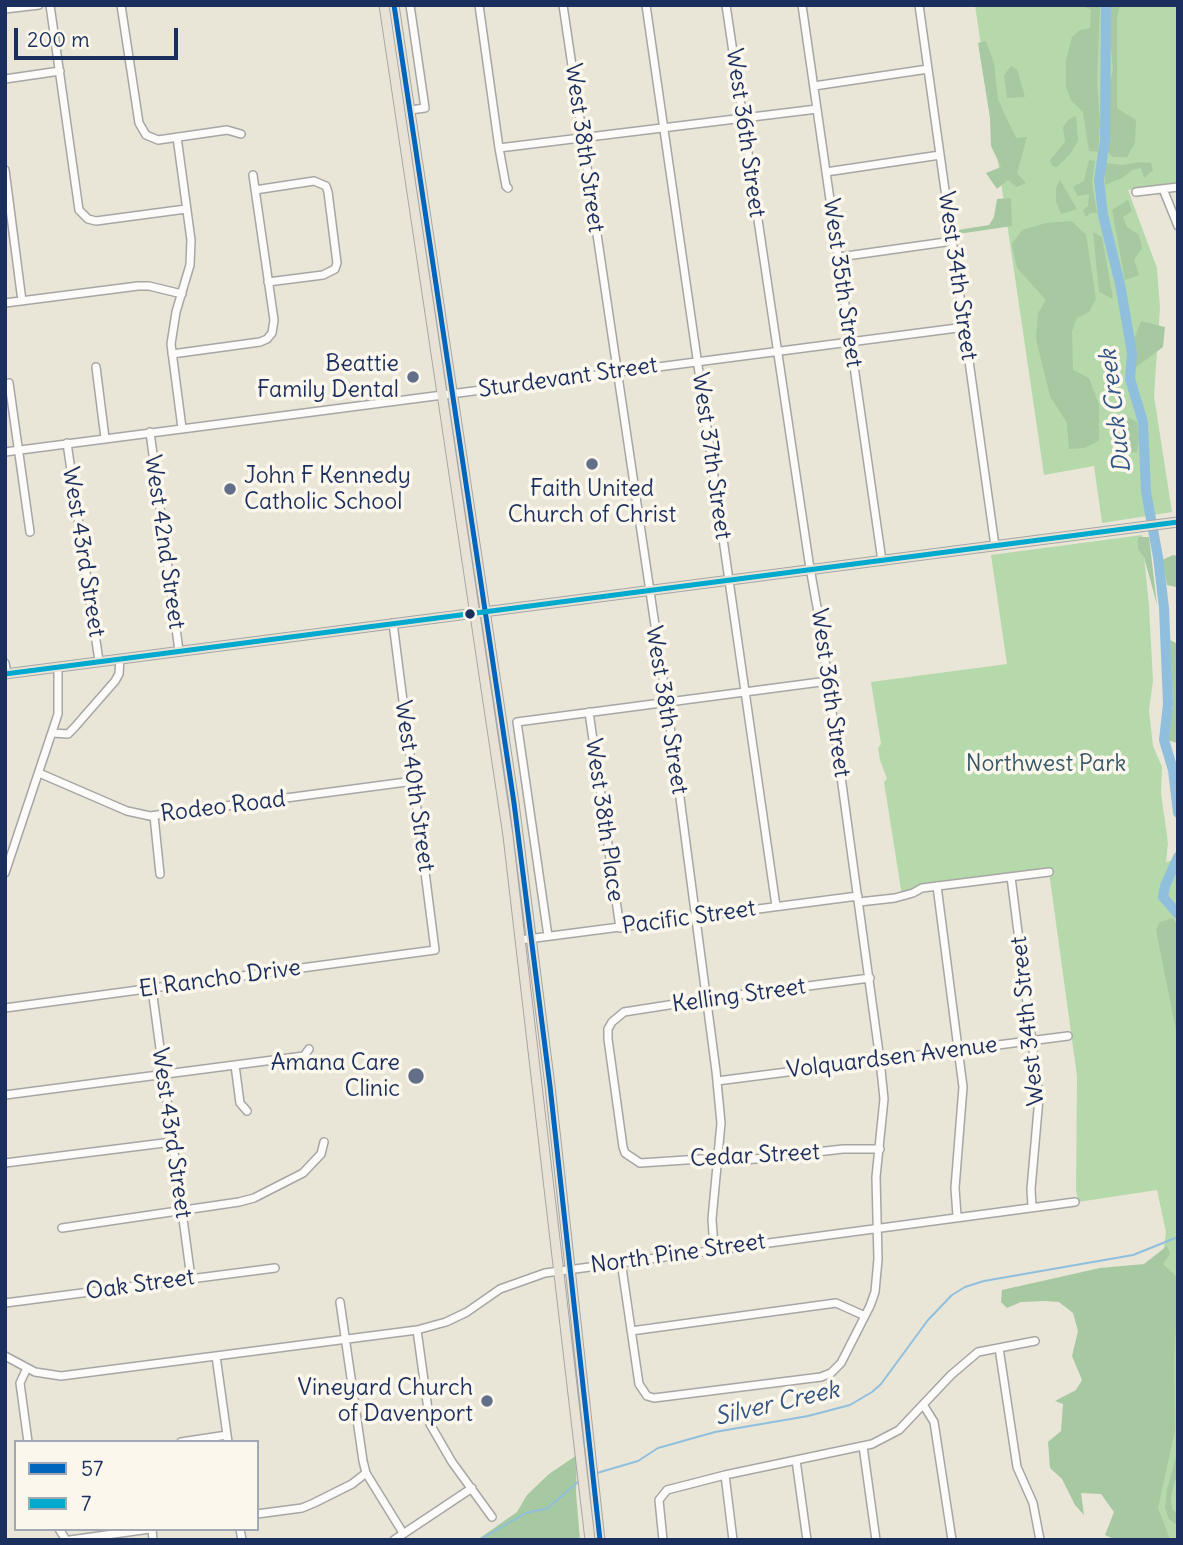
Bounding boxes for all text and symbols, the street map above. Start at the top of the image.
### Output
scale bar [18,14,182,58]
text: 200 m [27,26,90,53]
street label: West 36th Street [719,47,771,219]
street label: West 38th Street [558,62,610,234]
street label: West 34th Street [931,190,983,362]
street label: West 35th Street [816,197,868,369]
water label: Duck Creek [1094,348,1138,474]
place label: Beattie Family Dental [257,350,399,404]
street label: Sturdevant Street [477,352,659,404]
marker: Beattie Family Dental [405,369,421,385]
street label: West 37th Street [686,371,736,541]
street label: West 42nd Street [138,453,190,631]
marker: Faith United Church of Christ [584,456,600,472]
place label: John F Kennedy Catholic School [244,462,411,516]
street label: West 43rd Street [56,465,110,639]
place label: Faith United Church of Christ [508,475,676,529]
marker: John F Kennedy Catholic School [222,481,238,497]
unlabelled marker [463,607,477,621]
street label: West 36th Street [804,607,856,779]
street label: West 38th Street [639,624,693,796]
street label: West 40th Street [388,699,440,873]
street label: West 38th Place [579,737,629,903]
park label: Northwest Park [966,750,1126,778]
street label: Rodeo Road [159,786,287,828]
street label: Pacific Street [621,895,757,941]
street label: West 34th Street [1005,935,1051,1107]
street label: El Rancho Drive [137,954,303,1004]
street label: Kelling Street [670,973,808,1019]
street label: Volquardsen Avenue [785,1031,999,1085]
street label: West 43rd Street [145,1046,197,1220]
place label: Amana Care Clinic [271,1049,400,1103]
marker: Amana Care Clinic [406,1066,426,1086]
street label: Cedar Street [689,1139,821,1173]
street label: North Pine Street [589,1228,767,1280]
street label: Oak Street [84,1264,196,1306]
place label: Vineyard Church of Davenport [298,1374,473,1428]
water label: Silver Creek [712,1376,842,1432]
marker: Vineyard Church of Davenport [479,1393,495,1409]
legend [14,1440,259,1531]
text: 57 [81,1455,103,1482]
text: 7 [81,1490,91,1517]

